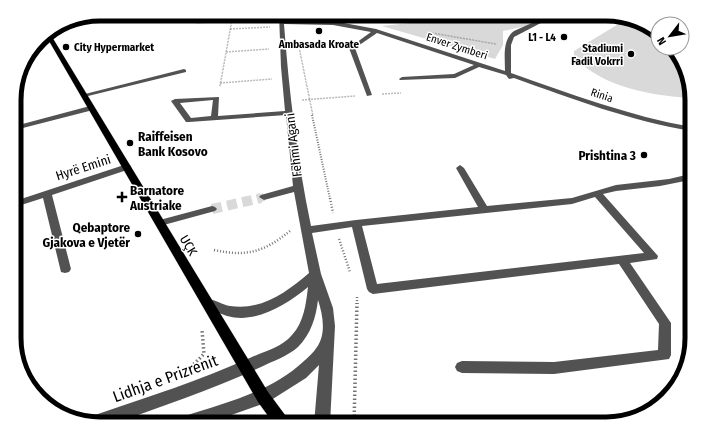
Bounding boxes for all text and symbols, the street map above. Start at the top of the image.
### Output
north arrow [650,16,690,56]
marker: Ambasada Kroate [314,26,324,36]
street label: Enver Zymberi [425,30,489,63]
place label: L1 - L4 [528,31,556,44]
marker: L1 - L4 [559,32,569,42]
text: N [655,35,669,47]
place label: Ambasada Kroate [278,38,360,51]
place label: City Hypermarket [74,41,154,54]
marker: City Hypermarket [61,42,71,52]
place label: Stadiumi Fadil Vokrri [571,42,623,68]
marker: Stadiumi Fadil Vokrri [626,49,636,59]
street label: Rinia [589,86,615,105]
street label: Fehmi Agani [282,112,305,178]
place label: Raiffeisen Bank Kosovo [138,129,208,159]
marker: Raiffeisen Bank Kosovo [125,138,135,148]
place label: Prishtina 3 [578,148,636,163]
marker: Prishtina 3 [639,150,649,160]
street label: Hyrë Emini [54,152,112,183]
place label: Barnatore Austriake [129,183,184,213]
marker: Barnatore Austriake [117,192,127,202]
place label: Qebaptore Gjakova e Vjetër [42,220,130,250]
marker: Qebaptore Gjakova e Vjetër [133,229,143,239]
street label: UÇK [177,232,200,258]
street label: Lidhja e Prizrenit [110,350,221,406]

